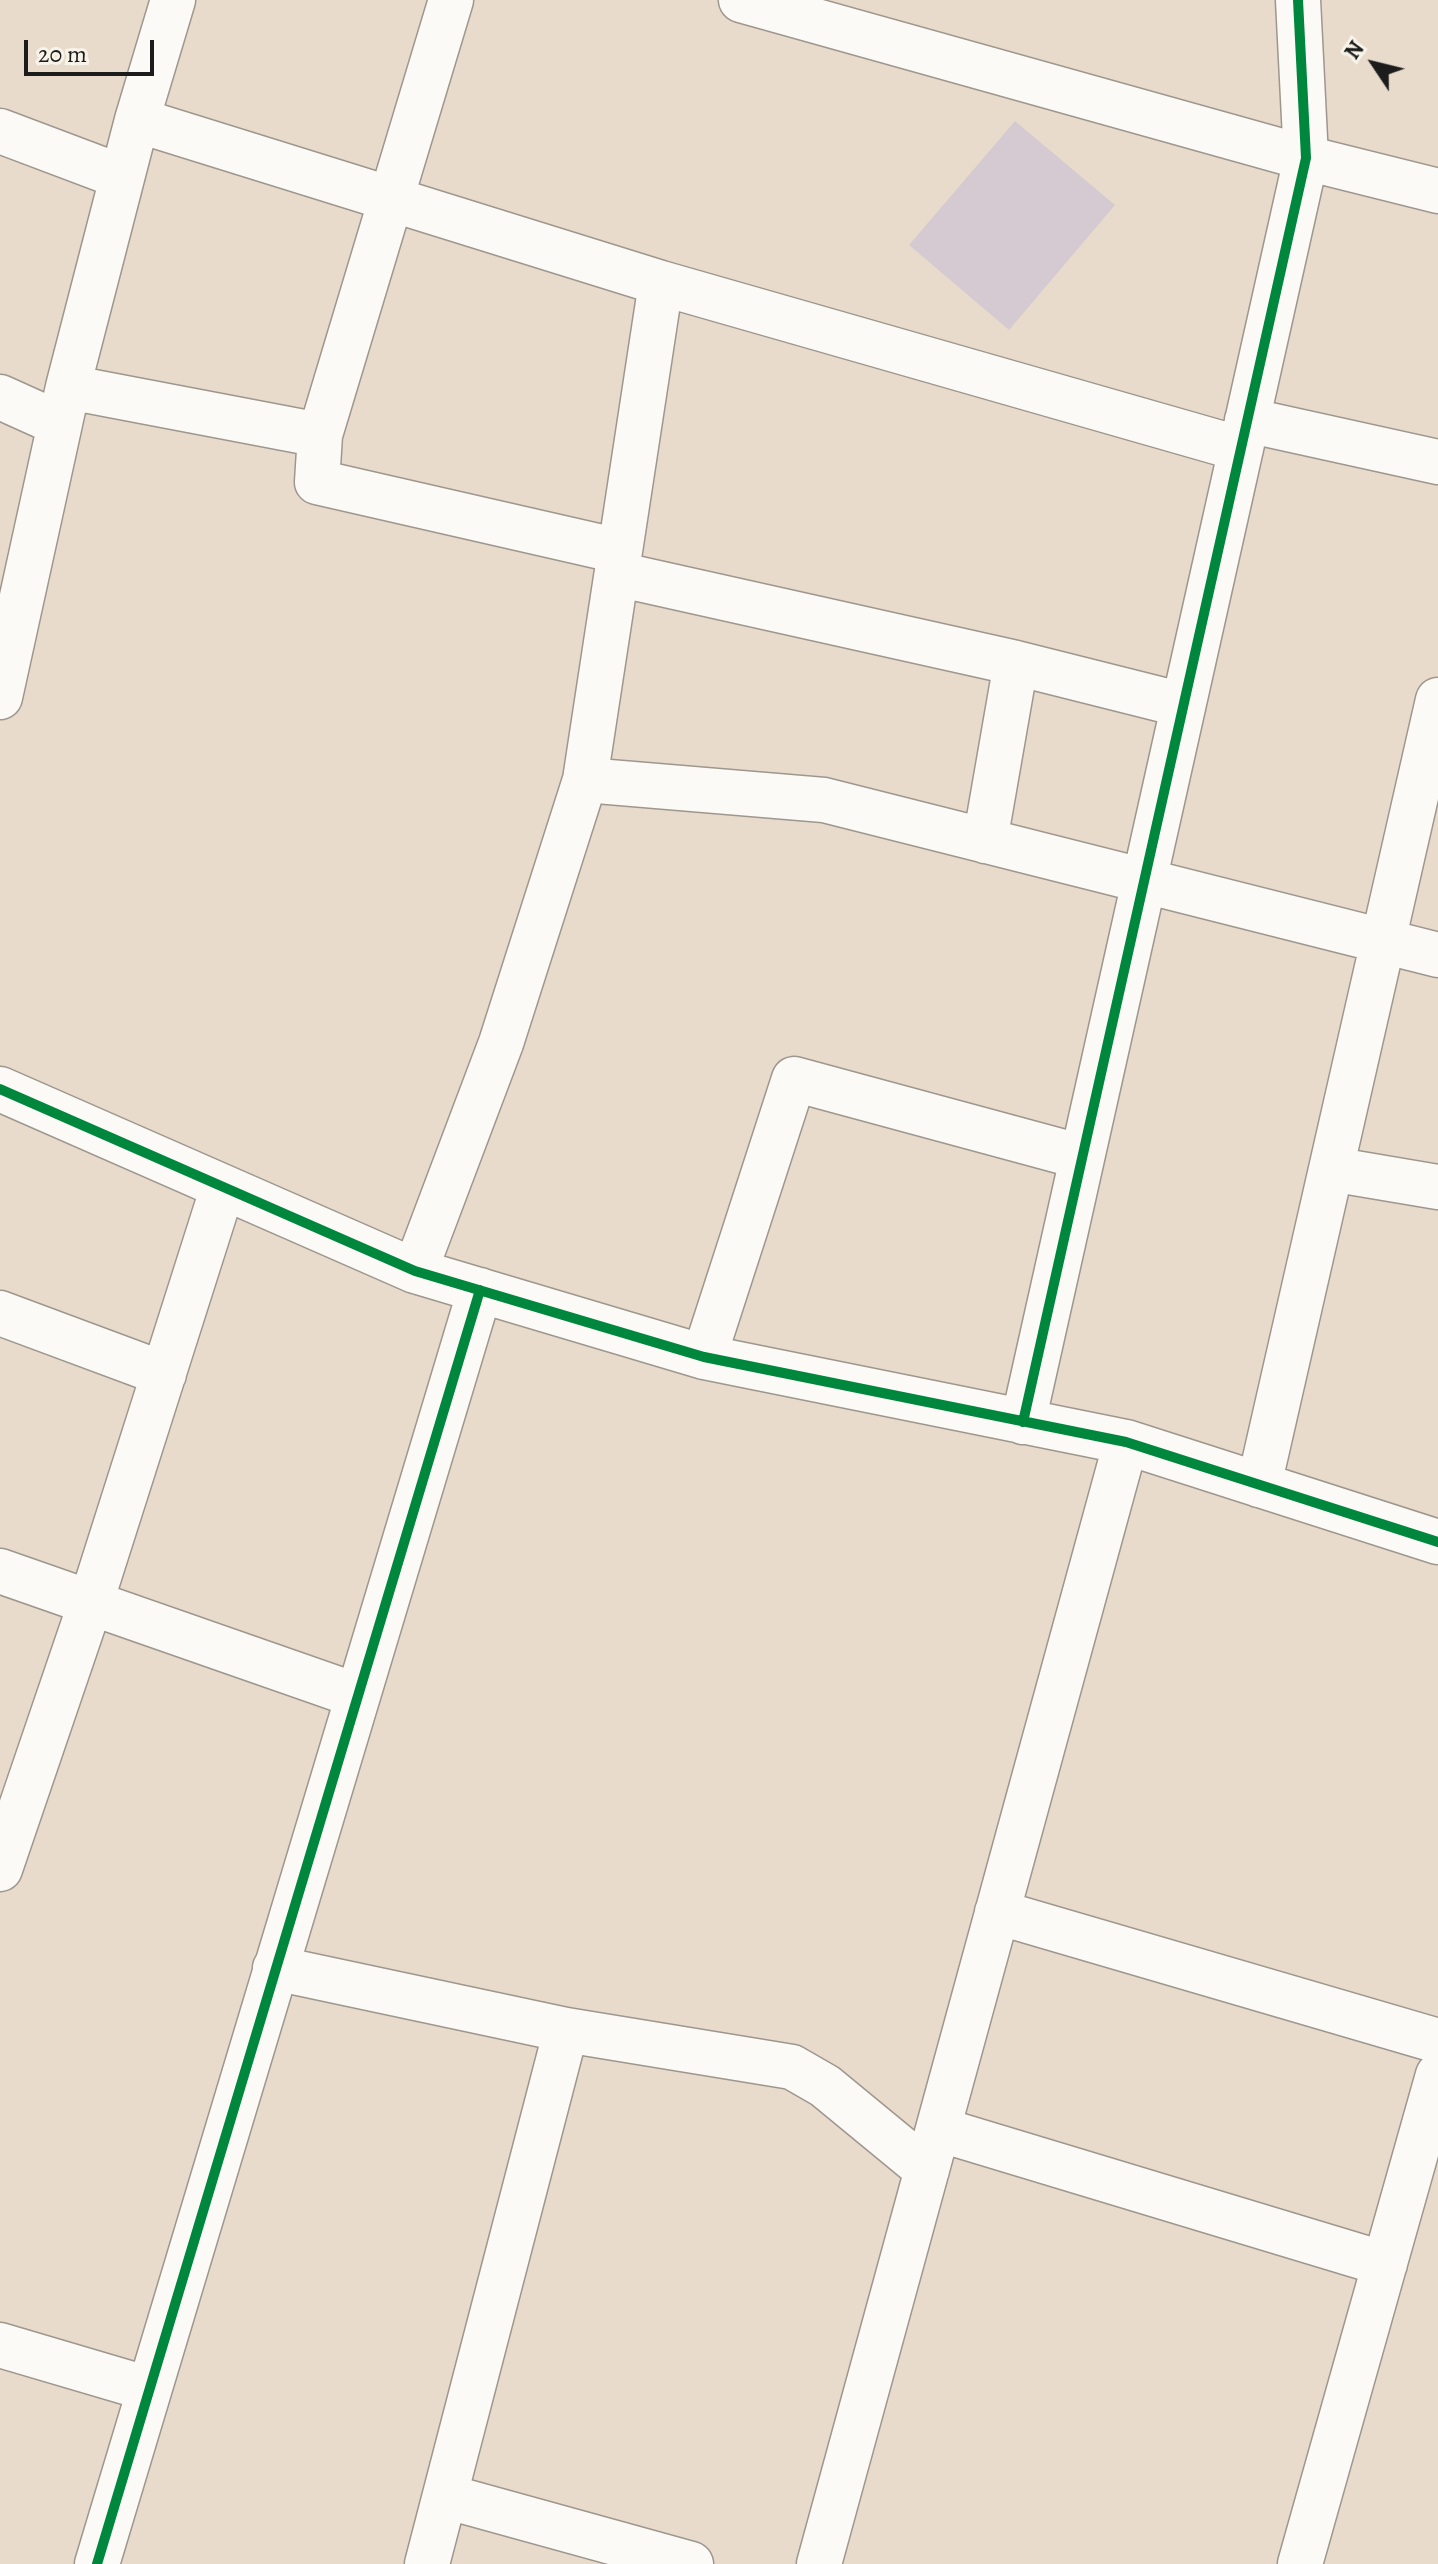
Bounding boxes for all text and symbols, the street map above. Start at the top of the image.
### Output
scale bar [28,24,158,74]
north arrow [1334,24,1414,104]
text: N [1337,35,1371,65]
text: 20 m [38,38,87,70]

